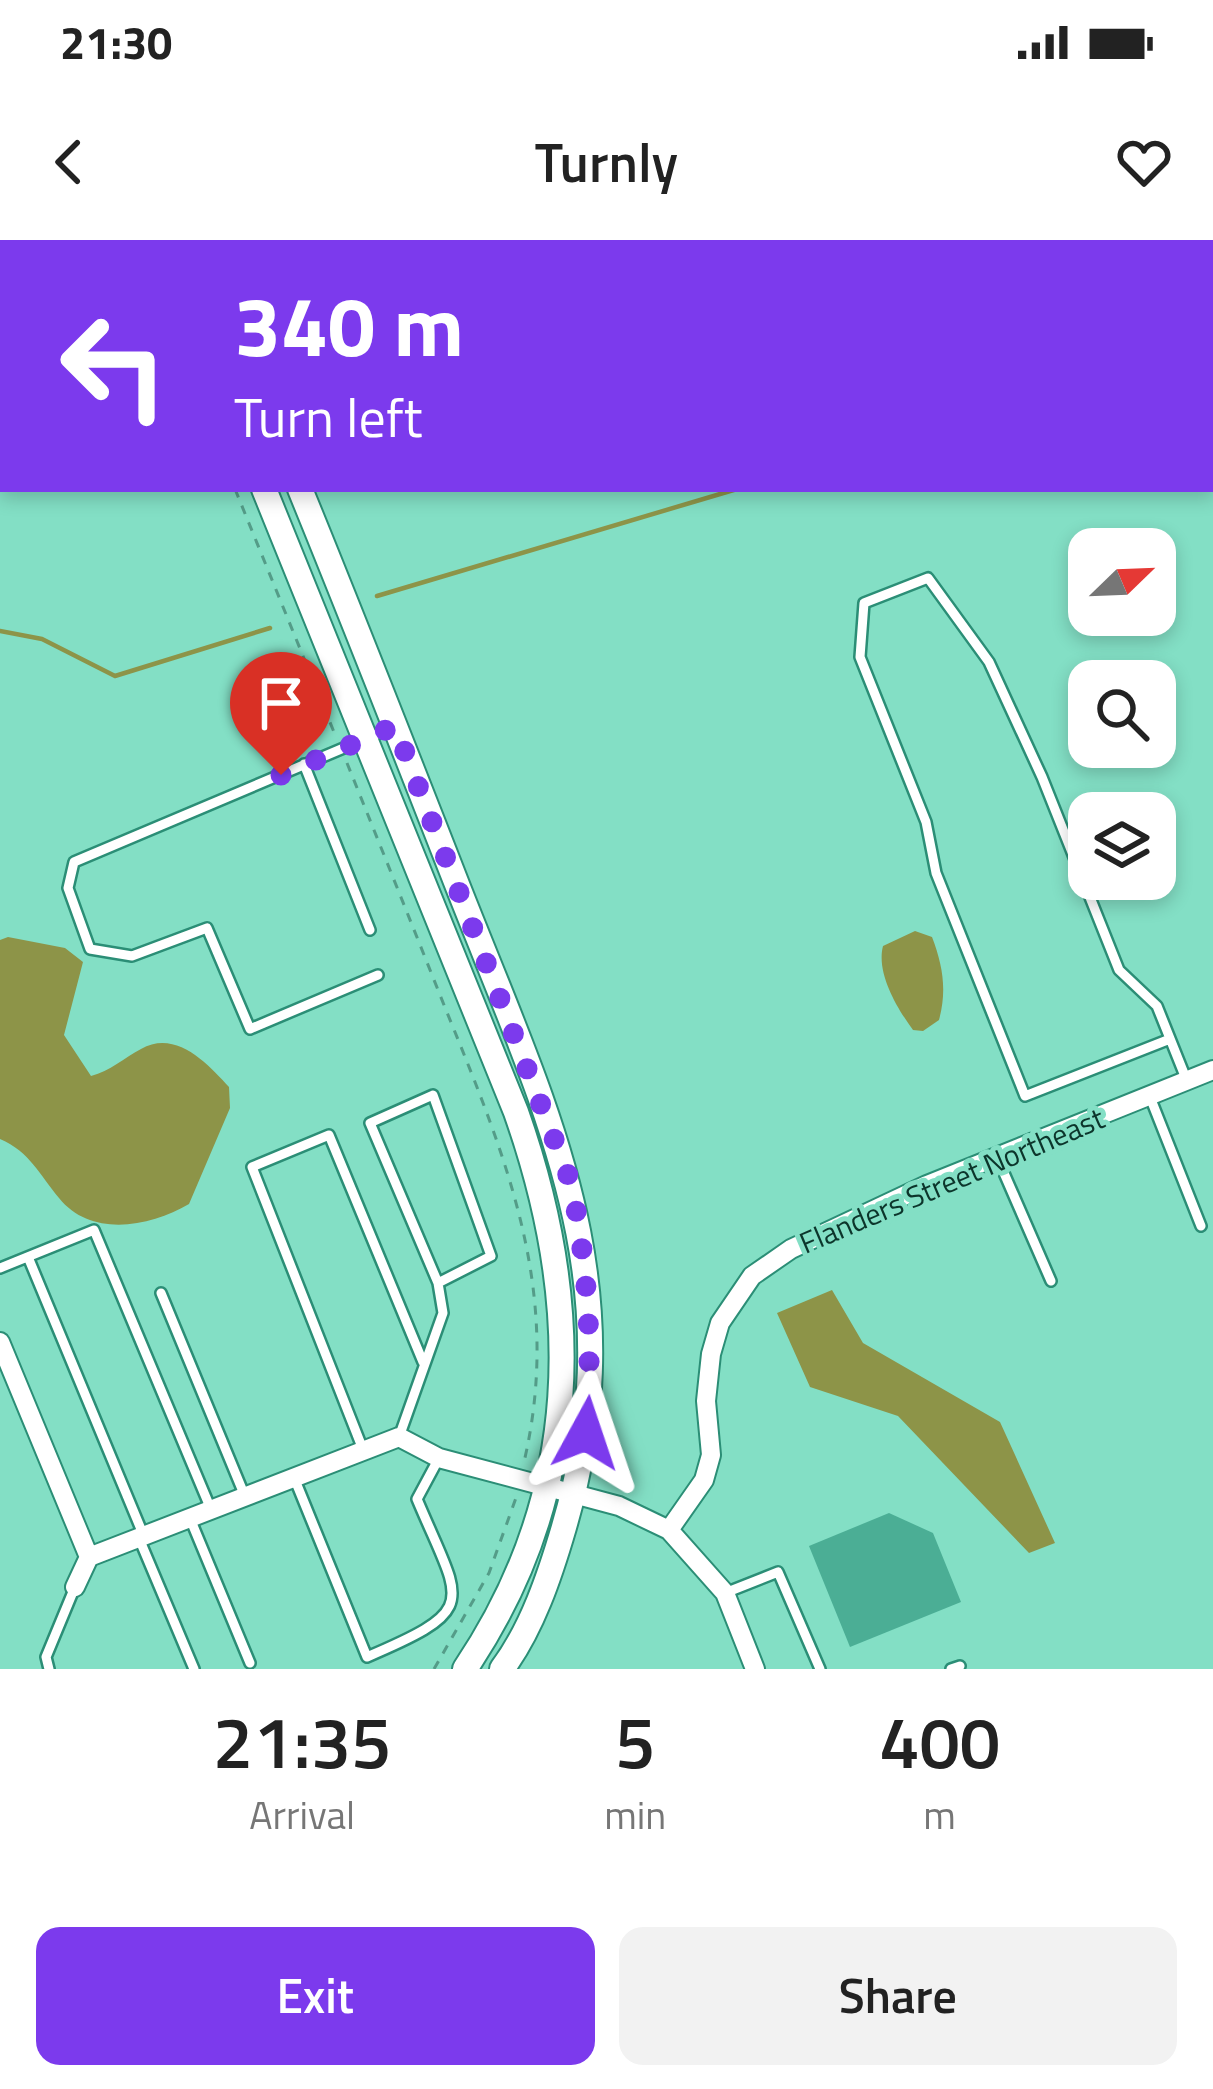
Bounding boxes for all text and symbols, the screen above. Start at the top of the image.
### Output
text: 21:30 [60,8,172,76]
text: Turnly [535,121,678,203]
icon: back [36,129,102,195]
icon: heart [1111,129,1177,195]
text: 340 m [234,261,464,389]
icon: left [36,288,192,444]
text: Turn left [234,376,423,458]
north arrow [1068,528,1176,636]
map controls [1068,528,1176,900]
pin [230,652,332,775]
button: search [1068,660,1176,768]
icon: arrive [248,670,314,736]
button: layers [1068,792,1176,900]
street label: Flanders Street Northeast [792,1095,1112,1265]
position arrow [523,1370,649,1496]
text: 21:35 [213,1686,391,1796]
text: 5 [615,1686,655,1796]
text: 400 [879,1686,1000,1796]
text: Arrival [249,1785,355,1844]
text: min [604,1785,666,1844]
text: m [923,1785,956,1844]
button: Exit [36,1927,595,2065]
button: Share [619,1927,1177,2065]

